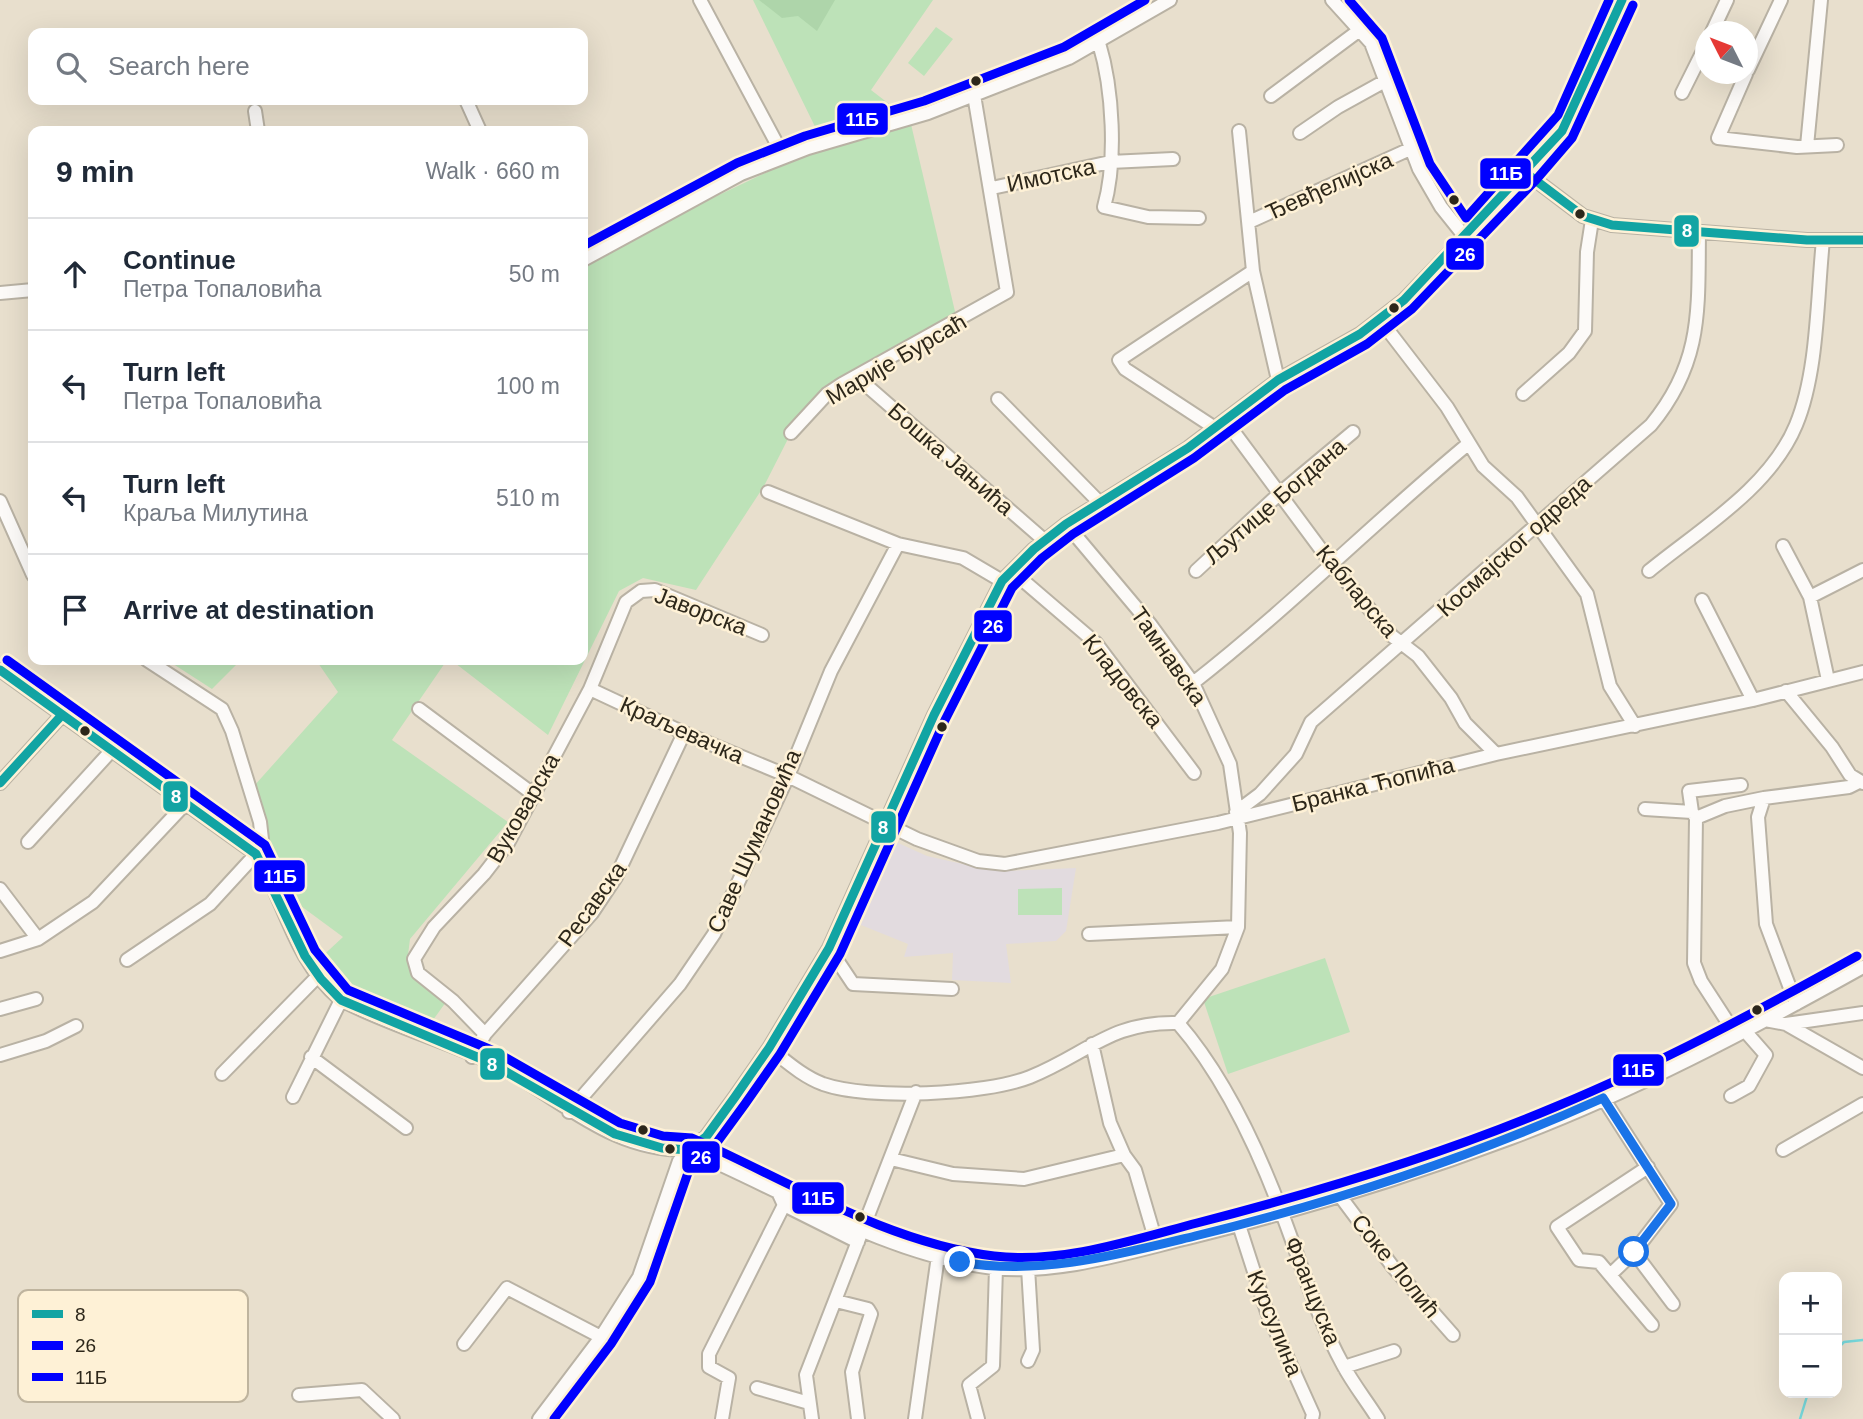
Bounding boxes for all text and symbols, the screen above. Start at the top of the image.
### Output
north arrow [1695,21,1758,84]
search box [28,28,588,105]
icon: search [52,48,90,86]
text: Search here [108,51,250,81]
unlabelled marker [969,74,983,88]
line badge: 11Б [836,102,889,136]
text: 11Б [845,109,879,130]
street label: Ђевђелијска [1262,146,1397,226]
street label: Имотска [1004,153,1098,197]
text: 9 min [56,155,134,188]
line badge: 11Б [1479,157,1532,190]
text: Walk · 660 m [425,158,560,184]
text: 11Б [1489,163,1523,184]
unlabelled marker [1447,193,1461,207]
unlabelled marker [1573,207,1587,221]
line badge: 8 [1673,214,1700,248]
text: 8 [1682,220,1692,241]
line badge: 26 [1445,237,1485,271]
text: 26 [1454,244,1476,265]
text: Continue [123,245,236,275]
icon: ahead [56,255,94,293]
text: 50 m [509,261,560,287]
text: Петра Топаловића [123,276,321,302]
unlabelled marker [1387,301,1401,315]
street label: Марије Бурсаћ [821,308,971,410]
text: Turn left [123,357,225,387]
icon: left [56,367,94,405]
text: 100 m [496,373,560,399]
text: Петра Топаловића [123,388,321,414]
street label: Бошка Јањића [883,398,1019,521]
street label: Љутице Богдана [1199,433,1351,569]
text: Turn left [123,469,225,499]
street label: Космајског одреда [1432,470,1596,622]
icon: left [56,479,94,517]
text: 510 m [496,485,560,511]
text: Краља Милутина [123,500,308,526]
street label: Кабларска [1311,540,1403,642]
street label: Јаворска [651,582,751,641]
icon: arrive [56,591,94,629]
text: Arrive at destination [123,595,374,625]
street label: Тамнавска [1126,602,1212,710]
line badge: 26 [973,609,1013,643]
text: 26 [982,616,1004,637]
street label: Кладовска [1077,629,1169,733]
street label: Краљевачка [616,691,748,769]
unlabelled marker [935,720,949,734]
unlabelled marker [78,724,92,738]
street label: Саве Шумановића [702,745,806,937]
street label: Вуковарска [481,748,565,867]
street label: Бранка Ћопића [1289,751,1457,817]
line badge: 8 [162,780,189,813]
text: 8 [171,786,181,807]
line badge: 8 [870,810,897,844]
text: 8 [878,817,888,838]
street label: Ресавска [553,856,632,951]
line badge: 11Б [253,859,306,893]
text: 11Б [263,866,297,887]
unlabelled marker [1750,1003,1764,1017]
line badge: 8 [479,1047,506,1081]
line badge: 11Б [1612,1053,1665,1087]
text: 8 [487,1054,497,1075]
text: 11Б [1621,1060,1655,1081]
unlabelled marker [636,1123,650,1137]
line badge: 26 [681,1140,721,1174]
unlabelled marker [663,1142,677,1156]
text: 26 [690,1147,712,1168]
line badge: 11Б [791,1181,845,1215]
text: 11Б [801,1188,835,1209]
street label: Соке Лолић [1346,1209,1446,1323]
unlabelled marker [853,1210,867,1224]
street label: Француска [1279,1233,1347,1349]
route start [1618,1236,1649,1267]
route end [944,1246,975,1277]
street label: Курсулина [1242,1266,1308,1380]
map controls [1779,1272,1842,1398]
button: + [1779,1272,1842,1335]
legend [18,1290,248,1402]
text: 8 [75,1304,86,1325]
text: 26 [75,1335,96,1356]
button: − [1779,1335,1842,1398]
text: 11Б [75,1367,107,1388]

